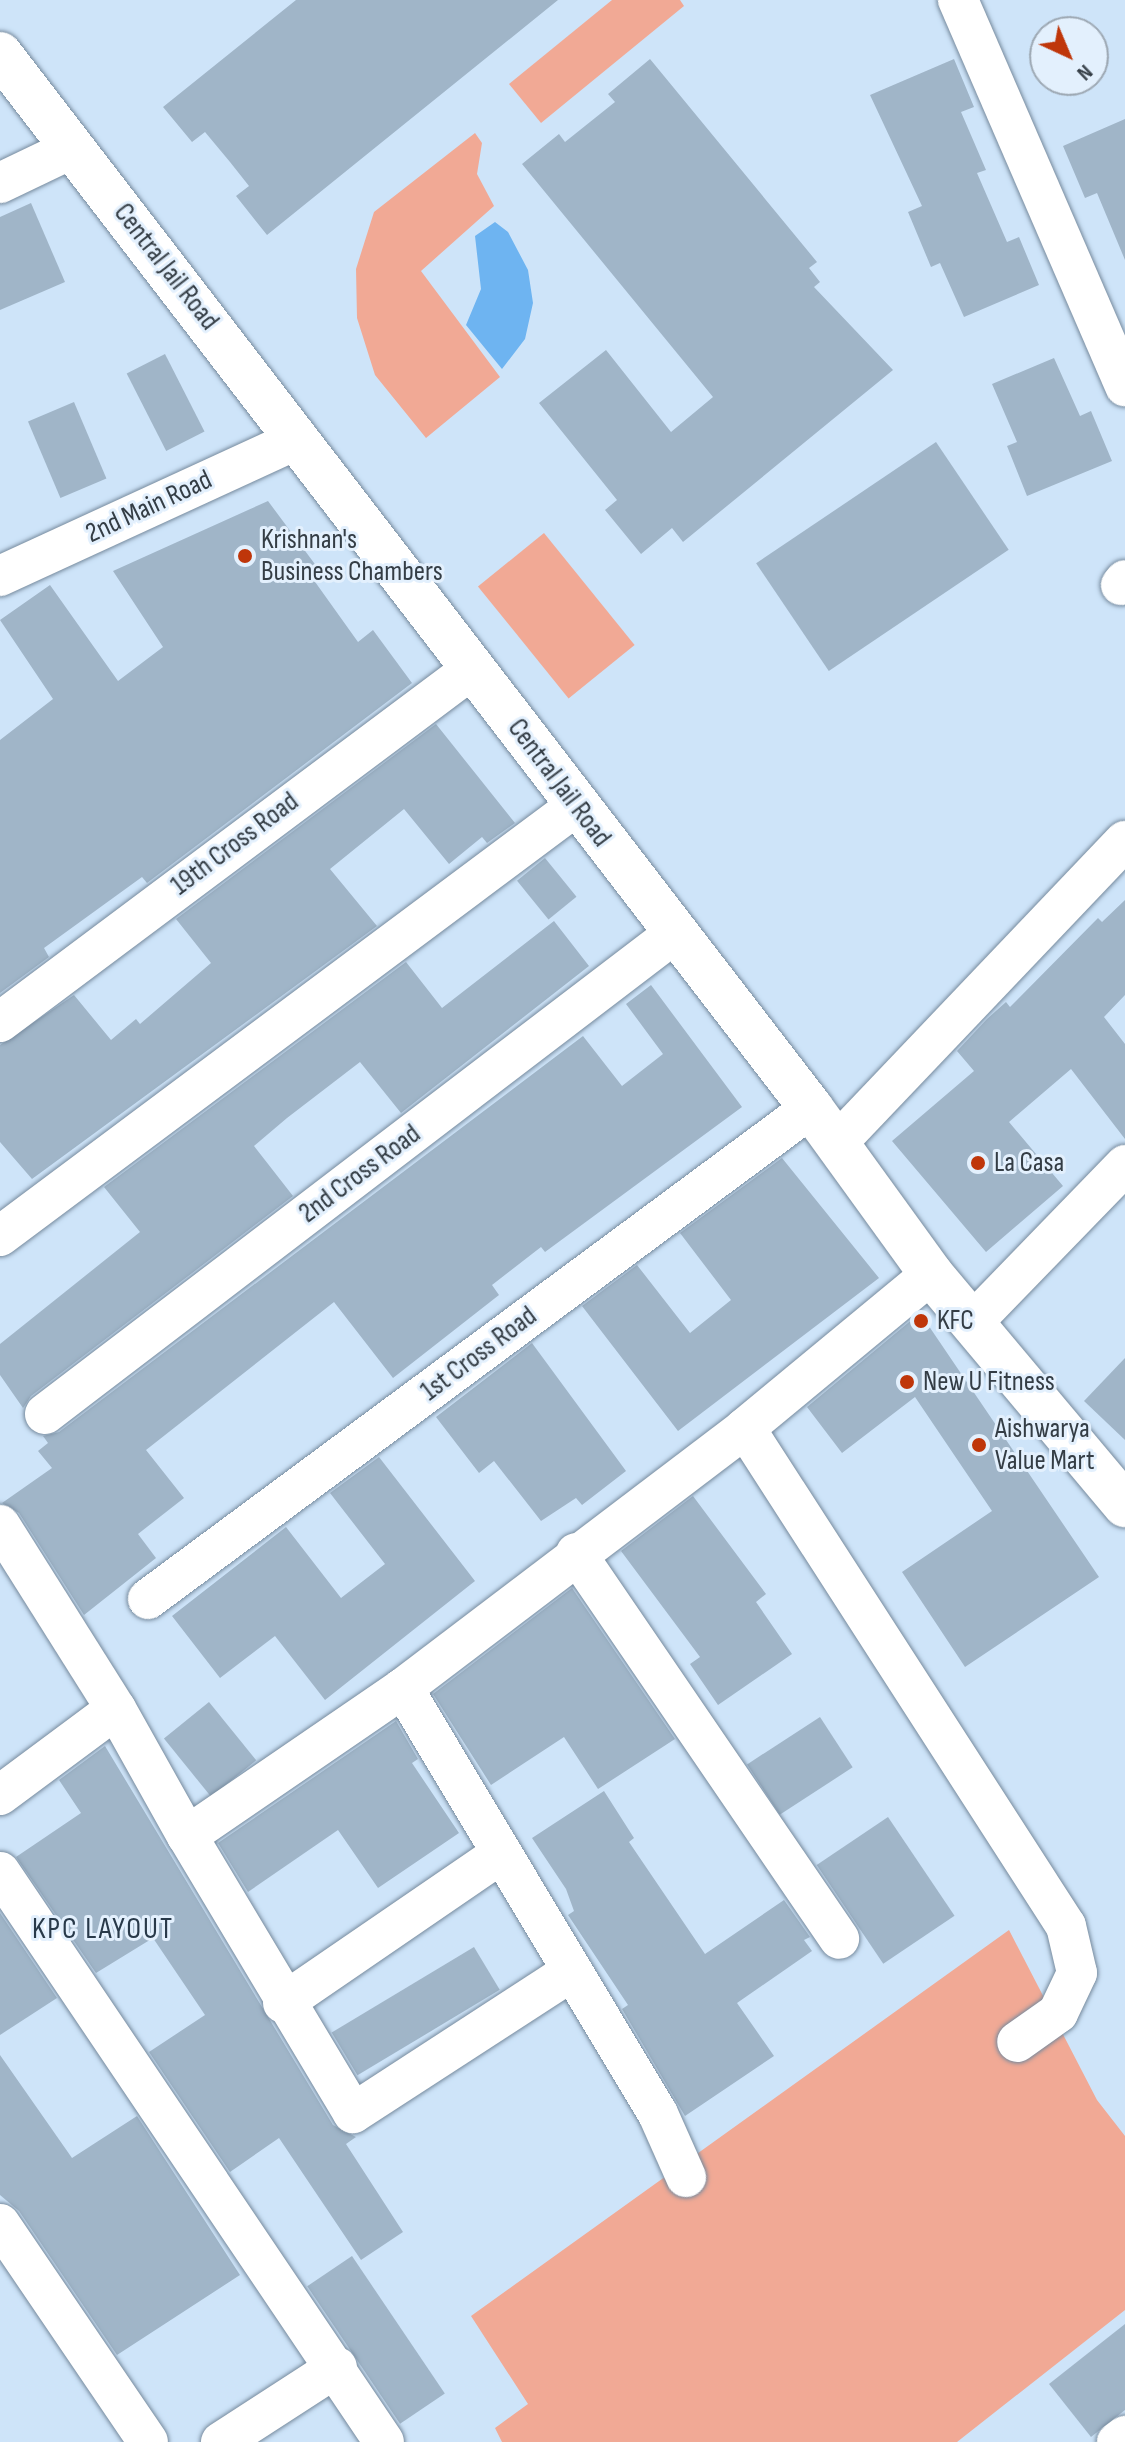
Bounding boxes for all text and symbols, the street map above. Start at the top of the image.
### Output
north arrow [1029,16,1109,96]
text: N [1071,58,1098,86]
street label: Central Jail Road [106,197,226,337]
street label: 2nd Main Road [81,463,217,551]
place label: Krishnan's Business Chambers [261,523,443,589]
marker: Krishnan's Business Chambers [236,547,254,565]
street label: Central Jail Road [500,712,618,854]
street label: 19th Cross Road [165,785,305,903]
street label: 2nd Cross Road [293,1117,427,1231]
place label: La Casa [994,1146,1064,1180]
marker: La Casa [969,1154,987,1172]
street label: 1st Cross Road [414,1300,544,1408]
place label: KFC [937,1304,974,1338]
marker: KFC [912,1312,930,1330]
place label: New U Fitness [923,1365,1055,1399]
marker: New U Fitness [898,1373,916,1391]
place label: Aishwarya Value Mart [995,1412,1094,1478]
marker: Aishwarya Value Mart [970,1436,988,1454]
district label: KPC LAYOUT [32,1911,174,1947]

